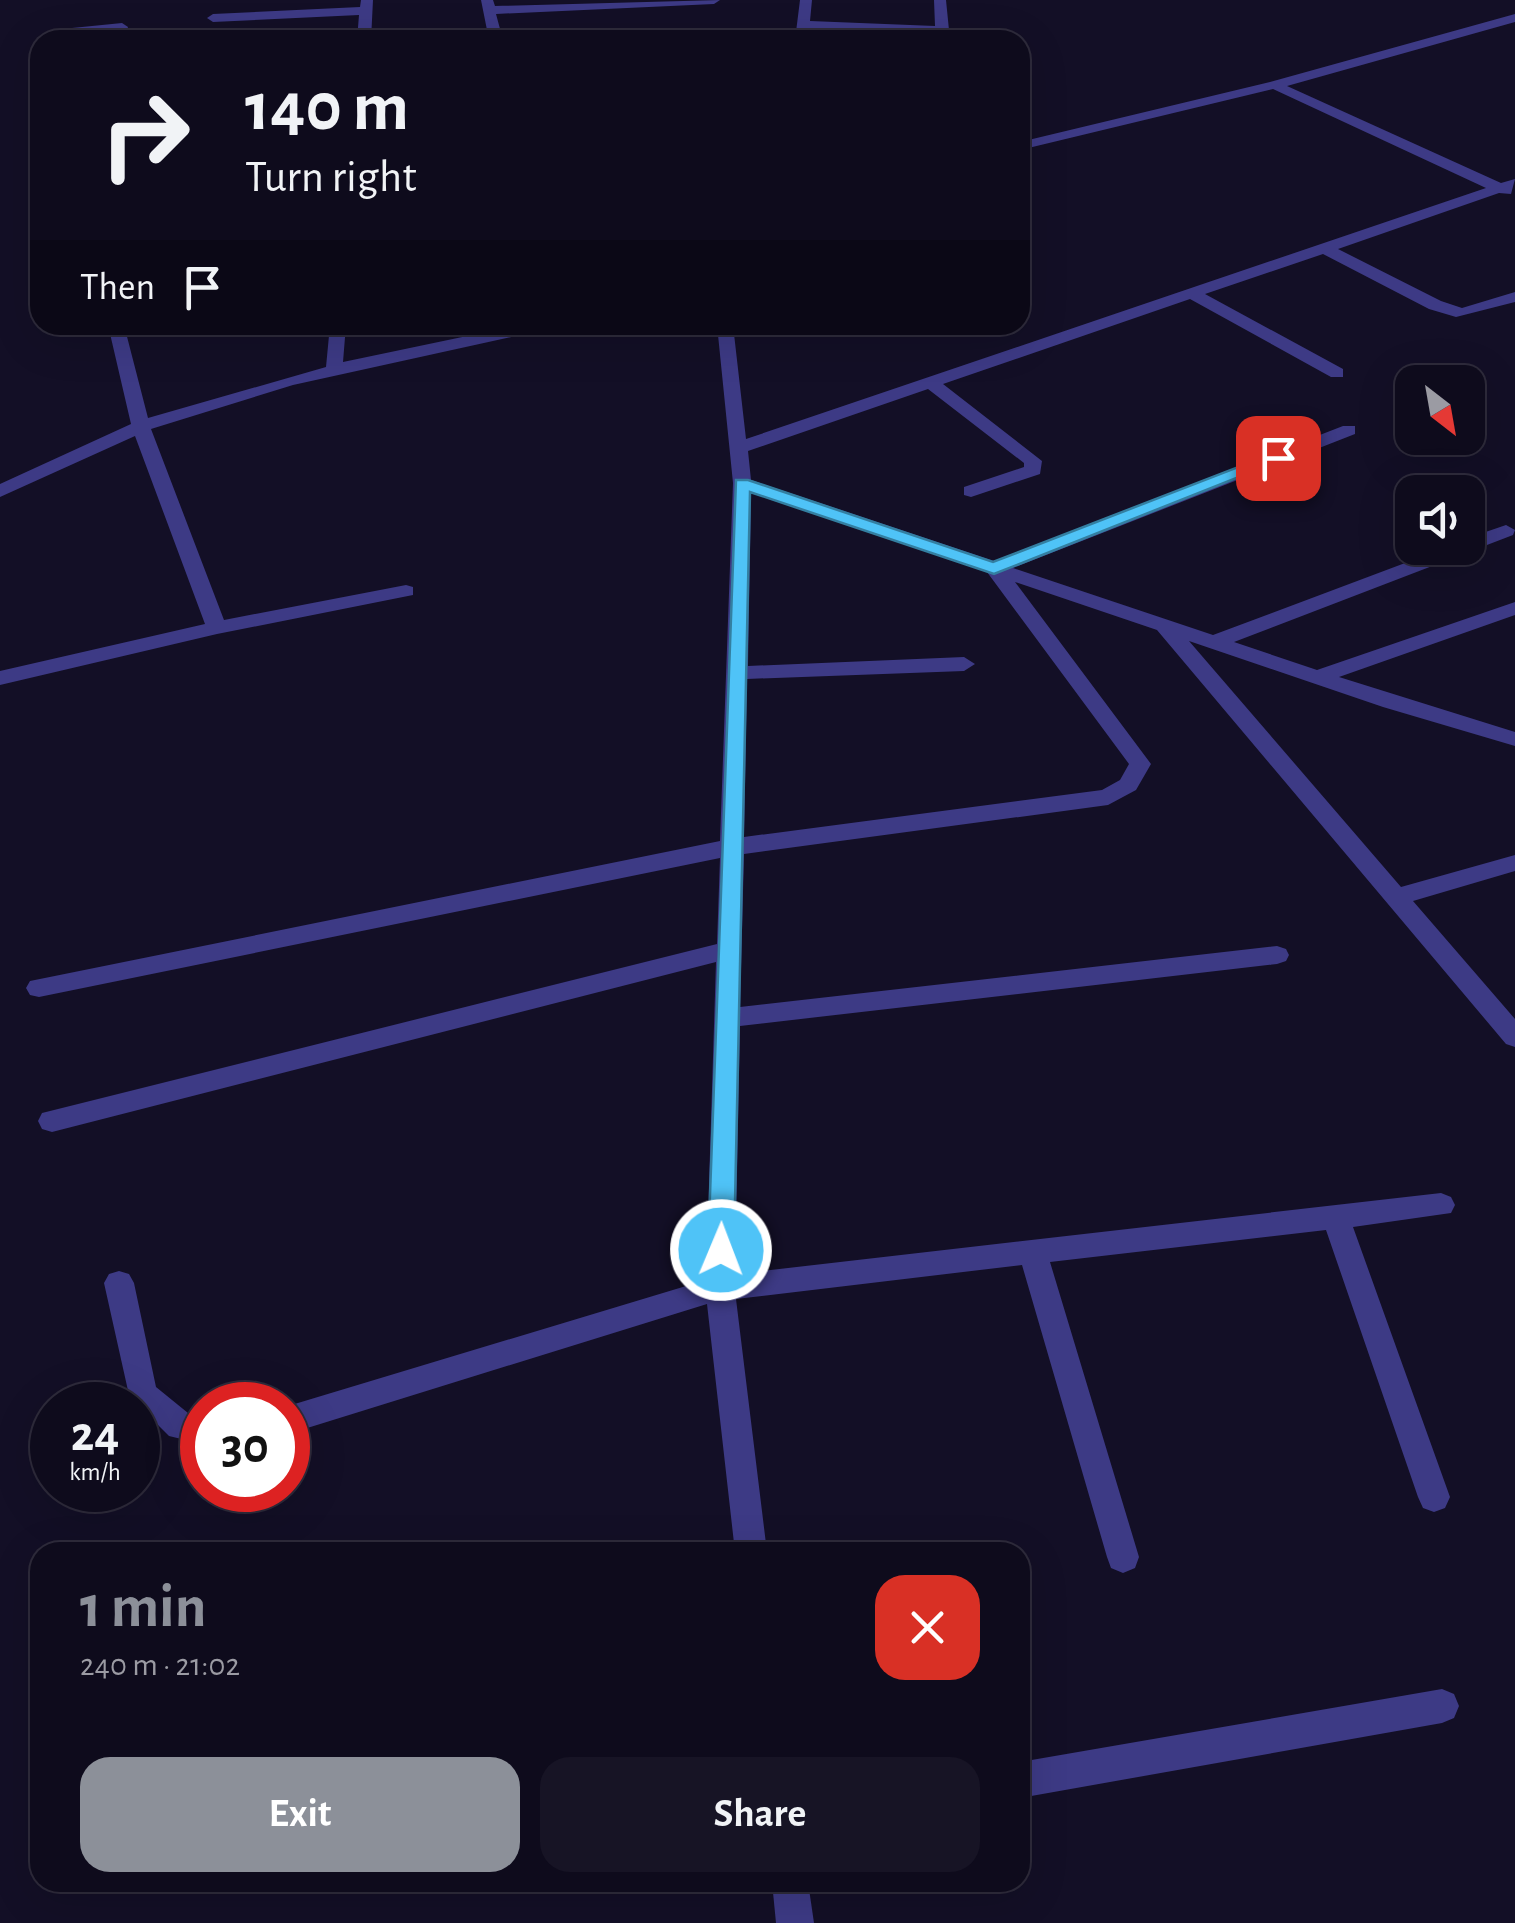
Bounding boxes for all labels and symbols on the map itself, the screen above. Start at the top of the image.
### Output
north arrow [1395,365,1485,455]
pin [1236,416,1321,501]
position arrow [669,1198,773,1302]
speed limit sign: 30 [180,1382,310,1512]

